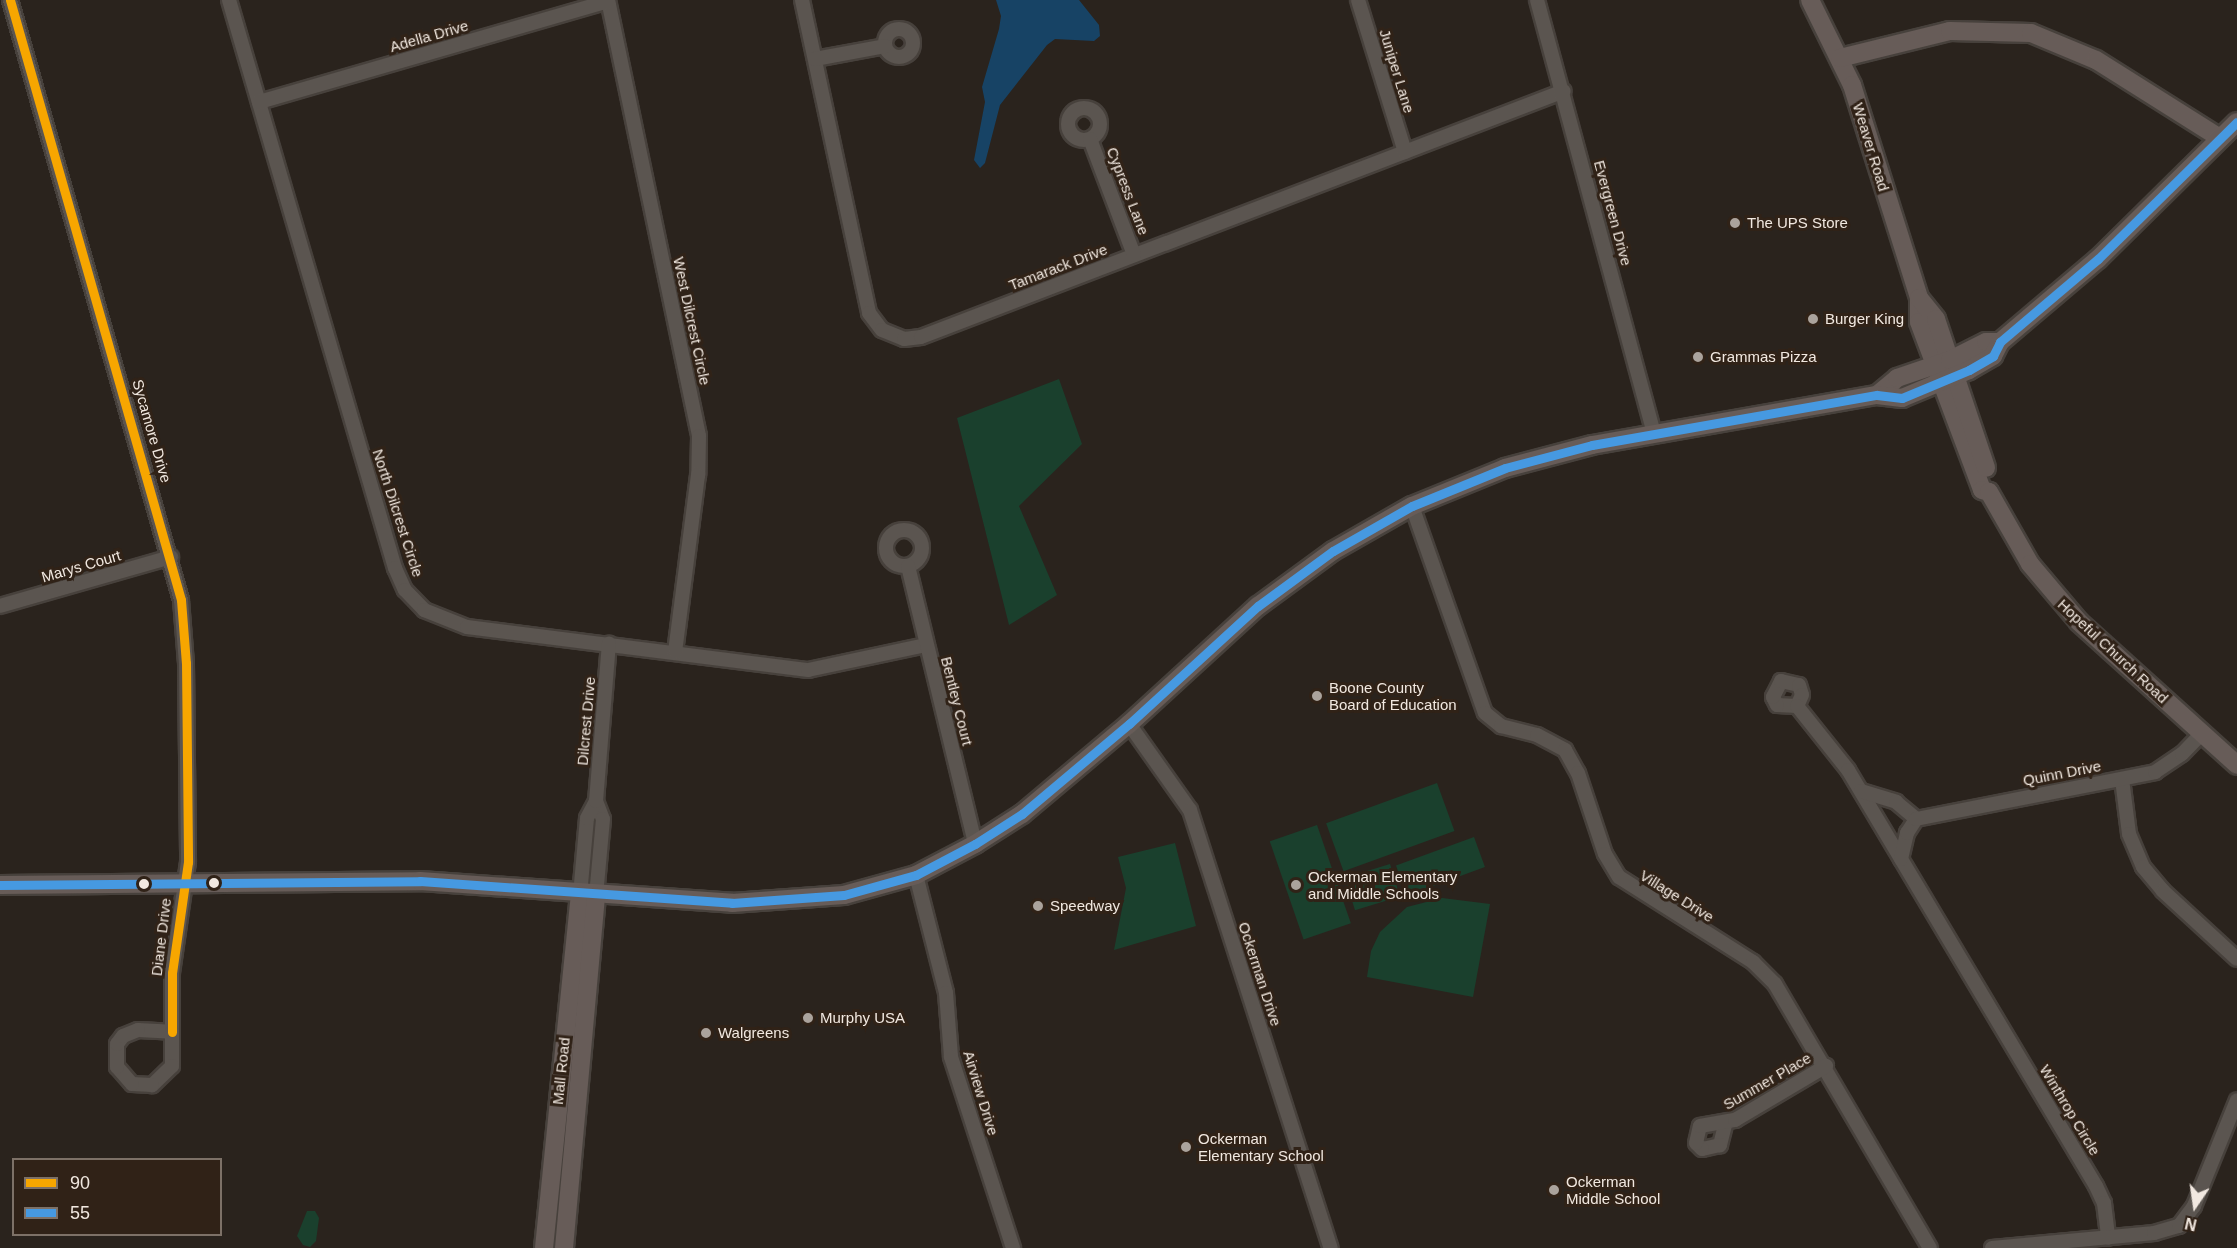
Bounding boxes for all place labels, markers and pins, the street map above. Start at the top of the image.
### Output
place label: The UPS Store [1747,214,1848,232]
marker: The UPS Store [1728,216,1742,230]
place label: Burger King [1825,310,1904,328]
marker: Burger King [1806,312,1820,326]
place label: Grammas Pizza [1710,348,1817,366]
marker: Grammas Pizza [1691,350,1705,364]
place label: Boone County Board of Education [1329,678,1457,713]
marker: Boone County Board of Education [1310,689,1324,703]
place label: Ockerman Elementary and Middle Schools [1308,867,1457,902]
unlabelled marker [208,877,220,889]
unlabelled marker [138,878,150,890]
marker: Ockerman Elementary and Middle Schools [1289,878,1303,892]
place label: Speedway [1050,897,1120,915]
marker: Speedway [1031,899,1045,913]
place label: Murphy USA [820,1009,905,1027]
marker: Murphy USA [801,1011,815,1025]
place label: Walgreens [718,1024,789,1042]
marker: Walgreens [699,1026,713,1040]
place label: Ockerman Elementary School [1198,1129,1324,1164]
marker: Ockerman Elementary School [1179,1140,1193,1154]
place label: Ockerman Middle School [1566,1172,1660,1207]
marker: Ockerman Middle School [1547,1183,1561,1197]

